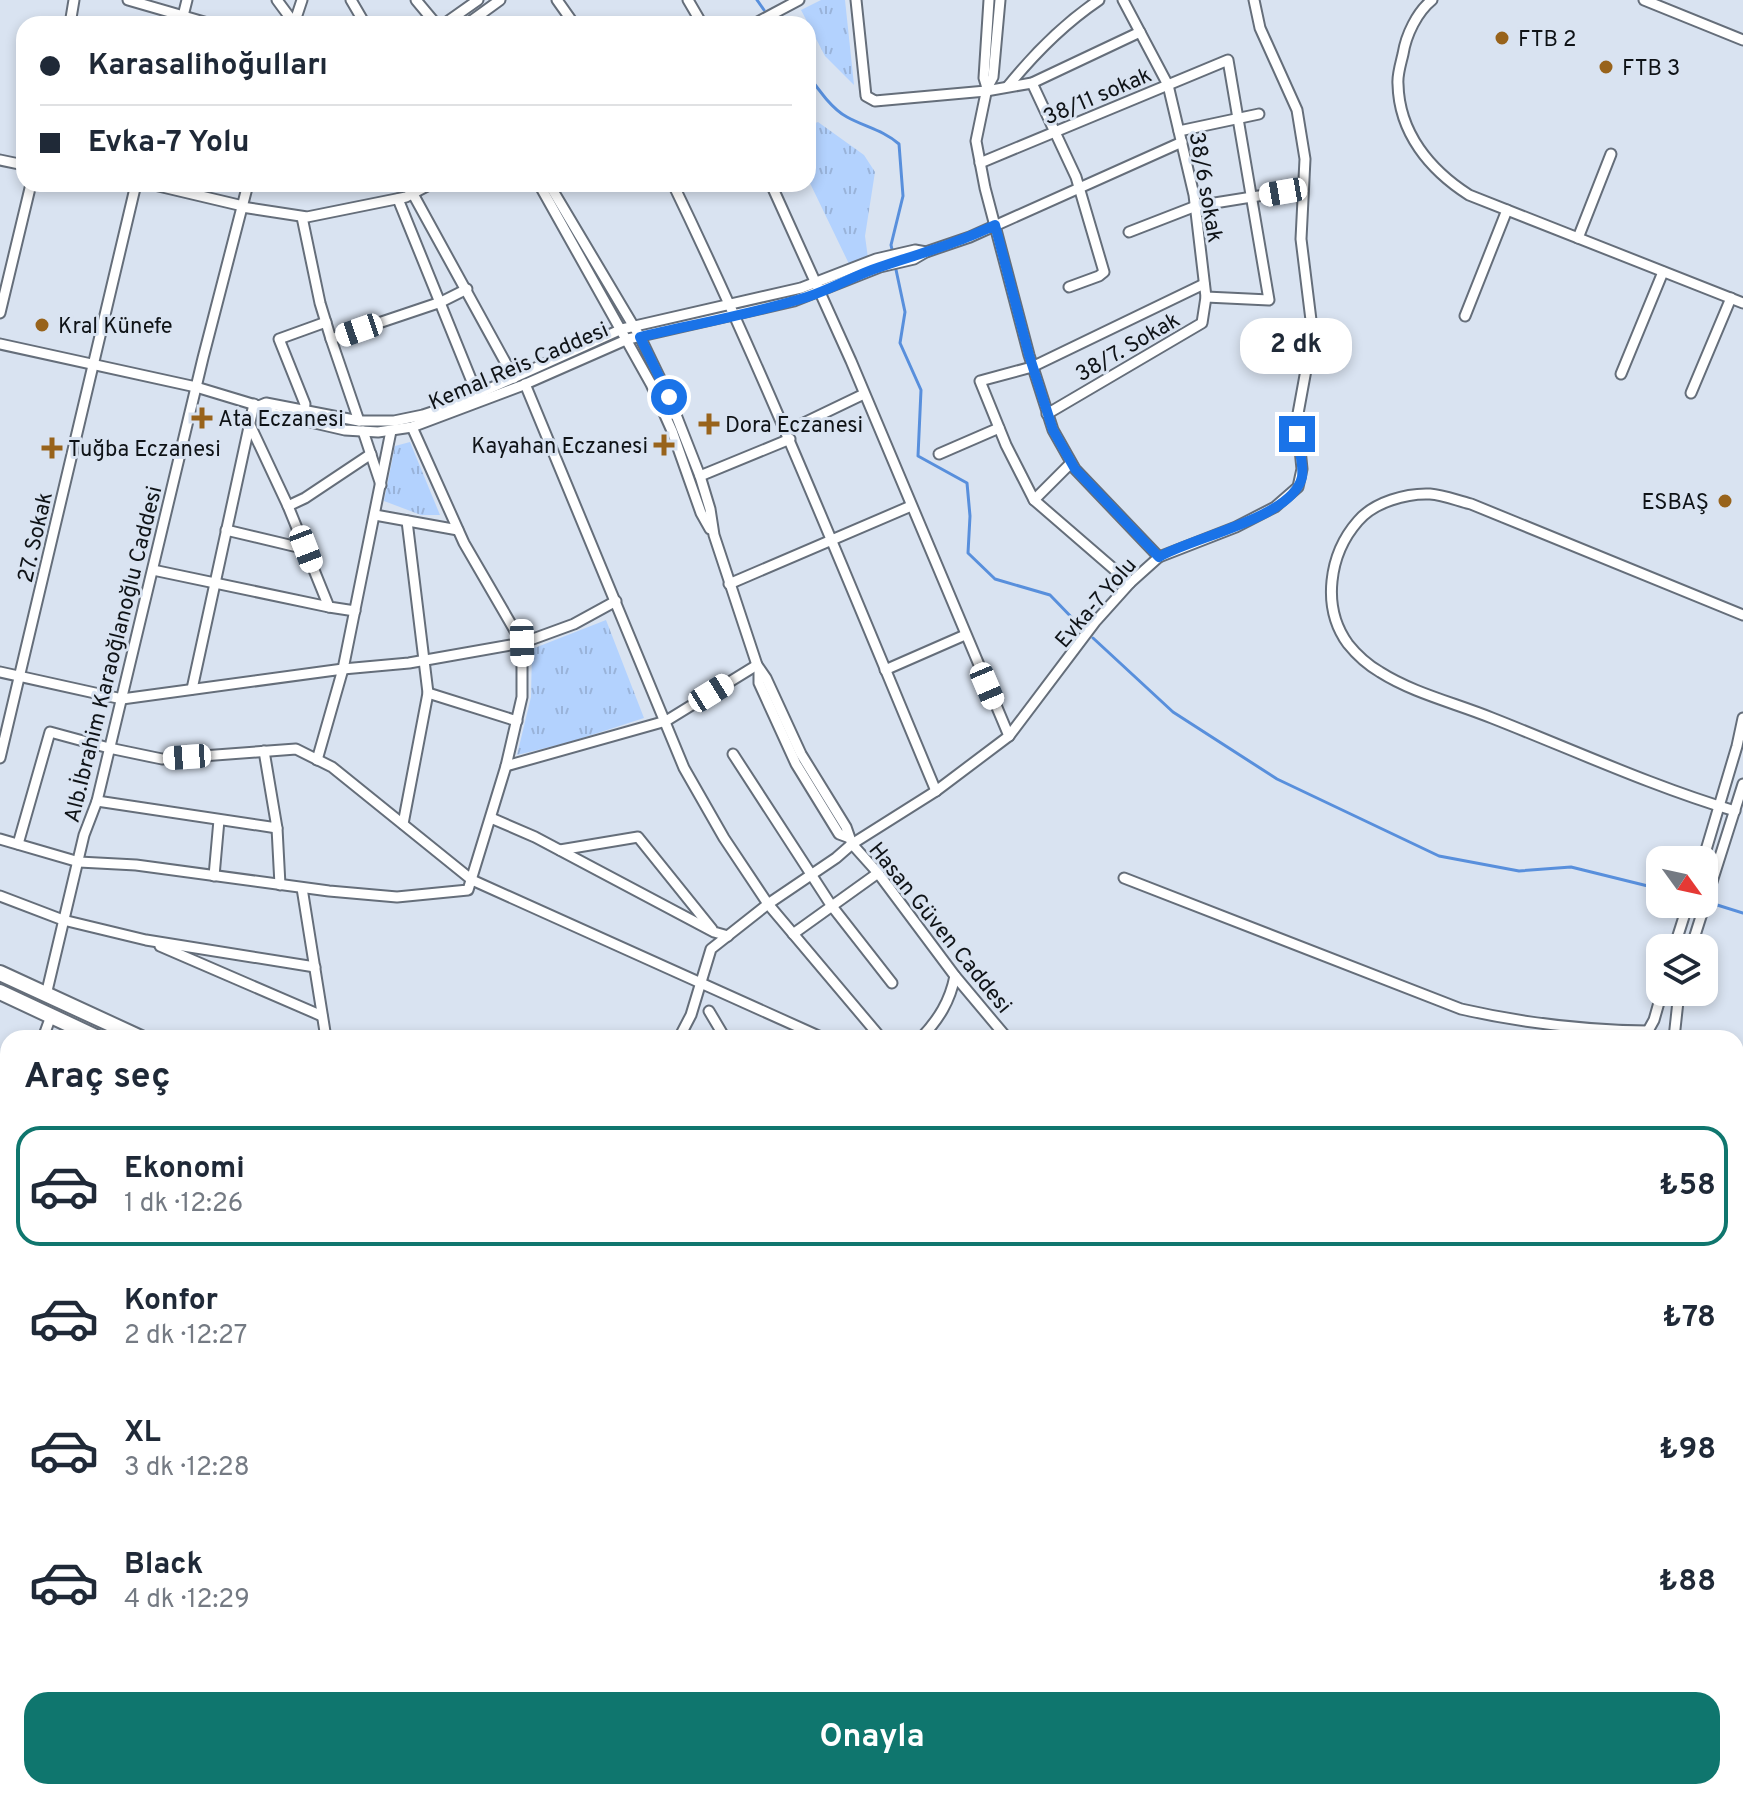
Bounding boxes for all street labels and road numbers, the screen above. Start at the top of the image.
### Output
street label: 38/11 sokak [1040,62,1156,132]
street label: 38/6 sokak [1182,130,1228,245]
street label: 38/7. Sokak [1071,307,1185,389]
street label: Kemal Reis Caddesi [425,317,613,417]
street label: Alb.İbrahim Karaoğlanoğlu Caddesi [58,483,169,826]
street label: 27. Sokak [13,490,60,585]
street label: Evka-7 Yolu [1050,553,1143,654]
street label: Hasan Güven Caddesi [862,838,1016,1020]

